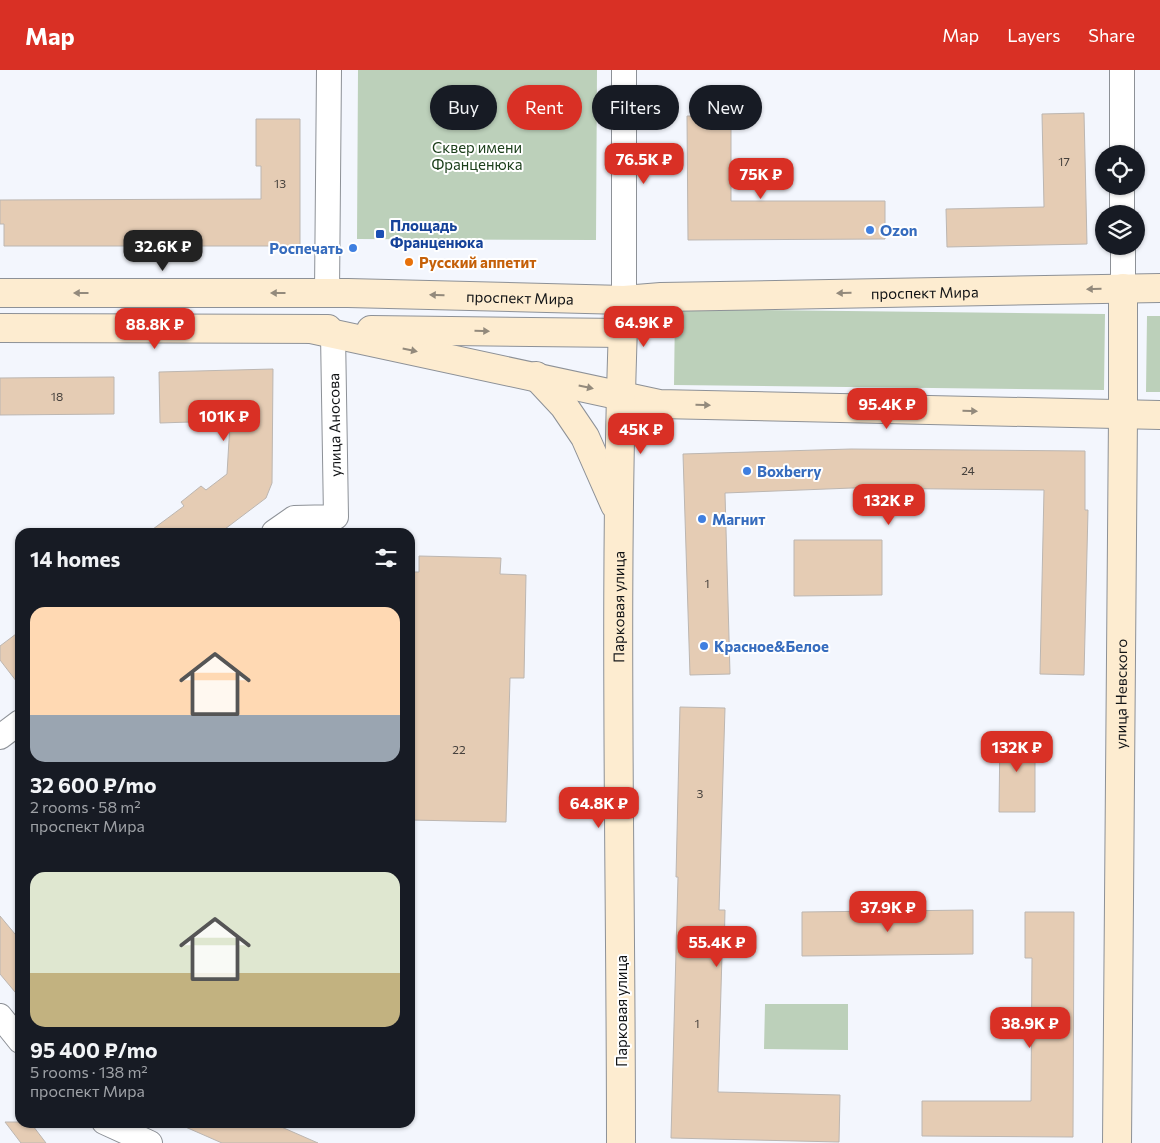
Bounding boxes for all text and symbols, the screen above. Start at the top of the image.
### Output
text: Map [25,21,75,50]
text: Map [942,24,979,46]
text: Layers [1007,24,1060,46]
text: Share [1088,24,1135,46]
chip: Buy [430,85,497,130]
chip: Rent [507,85,582,130]
chip: Filters [592,85,679,130]
chip: New [689,85,762,130]
park label: Сквер имени Франценюка [431,138,523,173]
pin: 76.5K ₽ [598,142,690,185]
map controls [1095,145,1145,255]
button: locate [1095,145,1145,195]
text: 76.5K ₽ [616,149,672,168]
house number: 17 [1058,154,1070,168]
pin: 75K ₽ [726,158,796,200]
text: 75K ₽ [740,164,782,183]
house number: 13 [274,176,286,190]
button: layers [1095,205,1145,255]
place label: Площадь Франценюка [390,216,484,251]
place label: Ozon [880,221,918,239]
marker: Ozon [864,224,876,236]
marker: Площадь Франценюка [374,228,386,240]
pin: 32.6K ₽ [117,230,209,272]
text: 32.6K ₽ [135,236,192,255]
place label: Роспечать [269,239,343,257]
marker: Роспечать [347,242,359,254]
place label: Русский аппетит [419,253,536,271]
marker: Русский аппетит [403,256,415,268]
street label: проспект Мира [871,282,979,302]
one-way arrow [1086,285,1102,293]
street label: проспект Мира [466,287,574,308]
one-way arrow [72,289,88,297]
one-way arrow [270,289,286,297]
one-way arrow [836,290,852,298]
one-way arrow [428,291,444,299]
pin: 64.9K ₽ [598,306,690,348]
pin: 88.8K ₽ [109,308,201,350]
text: 64.9K ₽ [615,312,673,331]
text: 88.8K ₽ [126,314,184,333]
one-way arrow [474,327,490,335]
one-way arrow [402,346,417,354]
street label: улица Аносова [324,373,344,477]
one-way arrow [578,383,594,391]
pin: 95.4K ₽ [841,388,933,430]
house number: 18 [51,389,63,403]
text: 95.4K ₽ [858,394,916,413]
pin: 101K ₽ [183,400,265,442]
one-way arrow [695,401,711,409]
text: 101K ₽ [199,406,249,425]
one-way arrow [963,407,979,415]
pin: 45K ₽ [606,412,676,455]
text: 45K ₽ [619,419,663,438]
place label: Boxberry [757,462,822,480]
house number: 24 [961,463,975,477]
marker: Boxberry [741,465,753,477]
pin: 132K ₽ [848,484,930,526]
text: 132K ₽ [864,490,914,509]
place label: Магнит [712,510,765,528]
marker: Магнит [696,513,708,525]
icon: filters [372,544,400,572]
text: 14 homes [30,546,120,571]
street label: Парковая улица [609,551,628,663]
house number: 1 [704,576,710,590]
place label: Красное&Белое [714,637,829,655]
icon: home [170,639,260,729]
street label: улица Невского [1111,639,1130,749]
marker: Красное&Белое [698,640,710,652]
pin: 132K ₽ [976,730,1058,773]
text: 132K ₽ [992,737,1042,756]
house number: 22 [452,742,466,756]
text: 32 600 ₽/mo [30,772,156,797]
pin: 64.8K ₽ [553,786,645,829]
house number: 3 [697,786,704,800]
text: 64.8K ₽ [570,793,628,812]
text: 2 rooms · 58 m² [30,797,141,816]
text: проспект Мира [30,816,145,835]
pin: 37.9K ₽ [842,890,934,933]
text: 37.9K ₽ [860,897,916,916]
icon: home [170,904,260,994]
pin: 55.4K ₽ [671,926,763,968]
text: 55.4K ₽ [688,932,746,951]
street label: Парковая улица [612,955,630,1067]
pin: 38.9K ₽ [984,1006,1076,1049]
text: 38.9K ₽ [1001,1013,1059,1032]
house number: 1 [694,1016,700,1030]
text: 95 400 ₽/mo [30,1037,158,1062]
text: 5 rooms · 138 m² [30,1062,148,1081]
text: проспект Мира [30,1081,145,1100]

